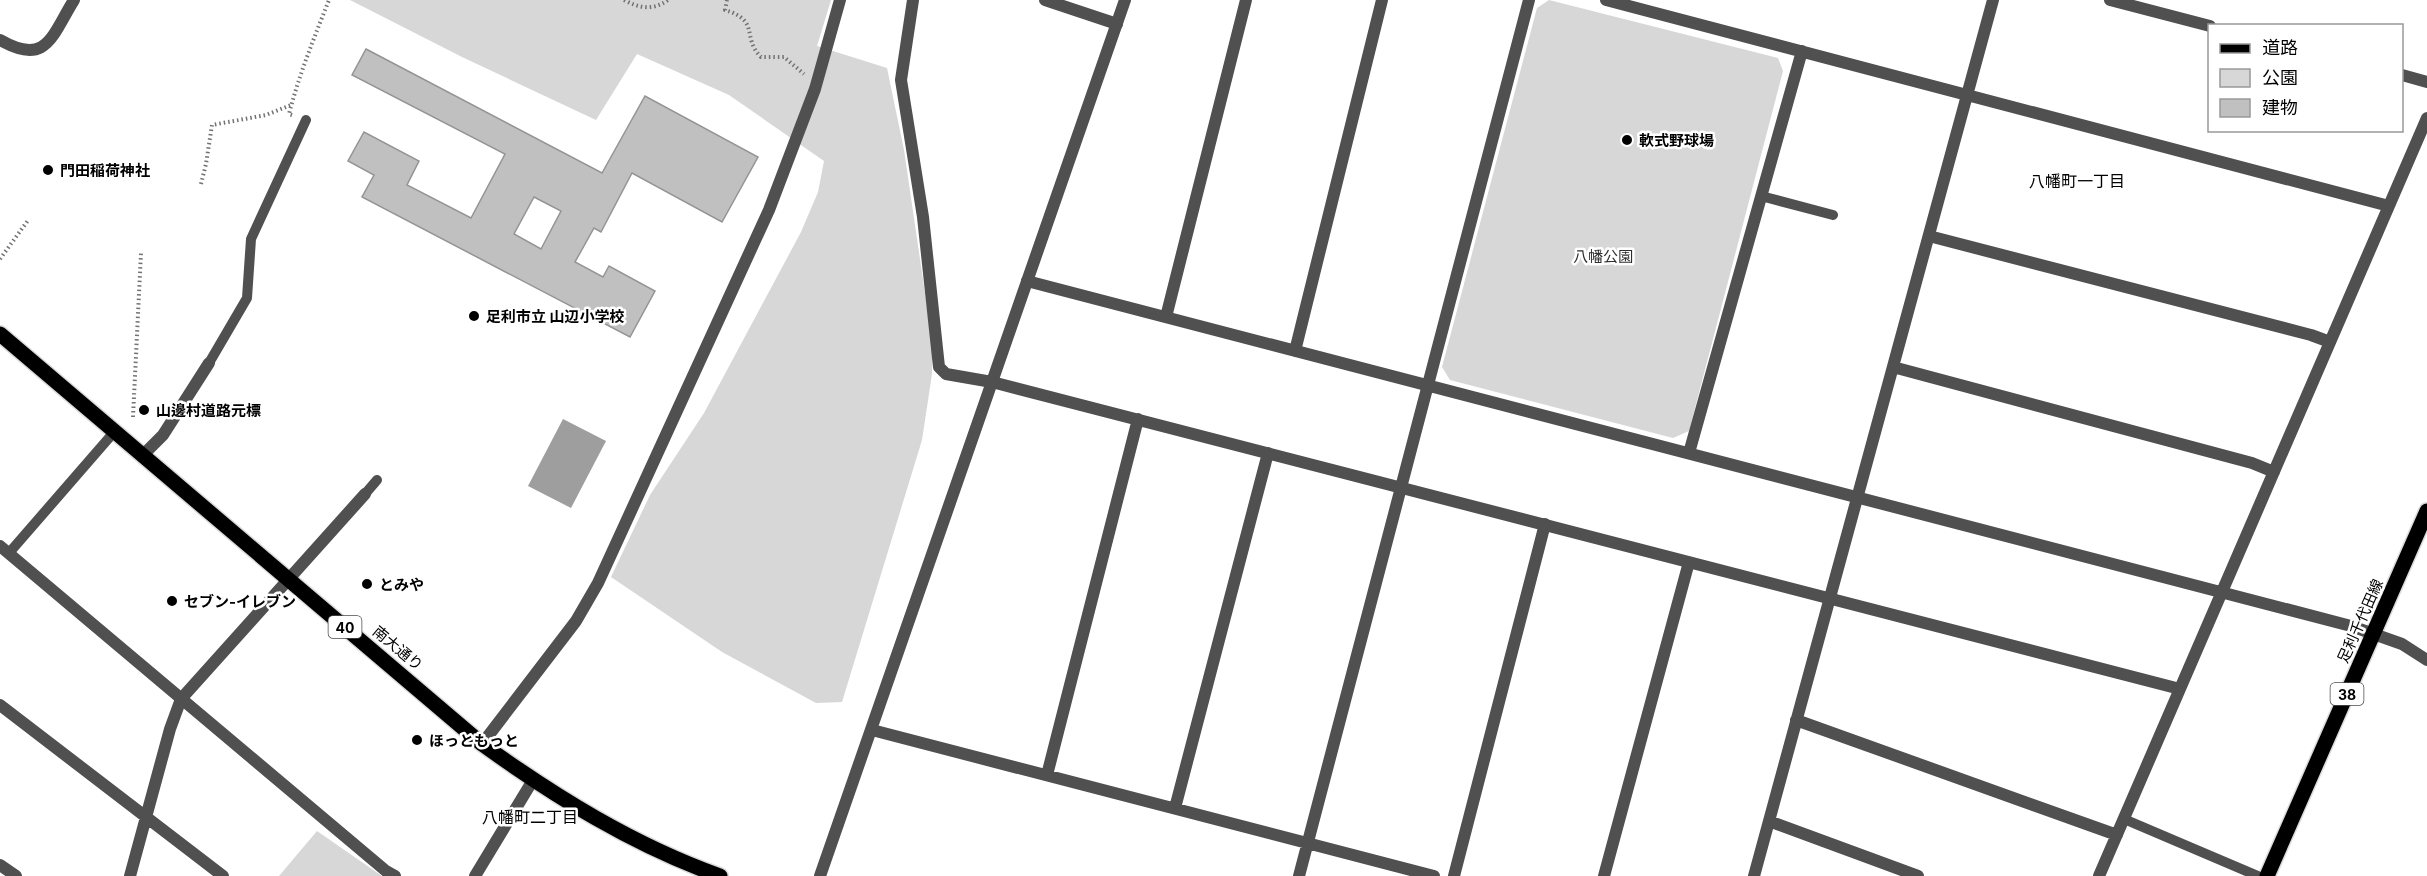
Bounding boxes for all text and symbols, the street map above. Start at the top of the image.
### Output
legend [2208,24,2403,132]
text: 道路 [2262,37,2298,58]
text: 公園 [2262,67,2298,88]
text: 建物 [2262,97,2298,118]
place label: 軟式野球場 [1639,131,1714,150]
marker: 軟式野球場 [1620,133,1634,147]
place label: 門田稲荷神社 [60,161,150,180]
marker: 門田稲荷神社 [41,163,55,177]
district label: 八幡町一丁目 [2029,171,2125,191]
park label: 八幡公園 [1573,247,1633,266]
place label: 足利市立 山辺小学校 [486,307,625,326]
marker: 足利市立 山辺小学校 [467,309,481,323]
place label: 山邊村道路元標 [156,401,261,420]
marker: 山邊村道路元標 [137,403,151,417]
place label: とみや [379,575,424,594]
street label: 足利千代田線 [2333,576,2387,666]
marker: とみや [360,577,374,591]
place label: セブン-イレブン [184,592,296,611]
marker: セブン-イレブン [165,594,179,608]
road number: 40 [328,616,362,638]
street label: 南大通り [369,621,427,675]
road number: 38 [2330,683,2364,705]
place label: ほっともっと [429,731,519,750]
marker: ほっともっと [410,733,424,747]
district label: 八幡町二丁目 [482,807,578,827]

